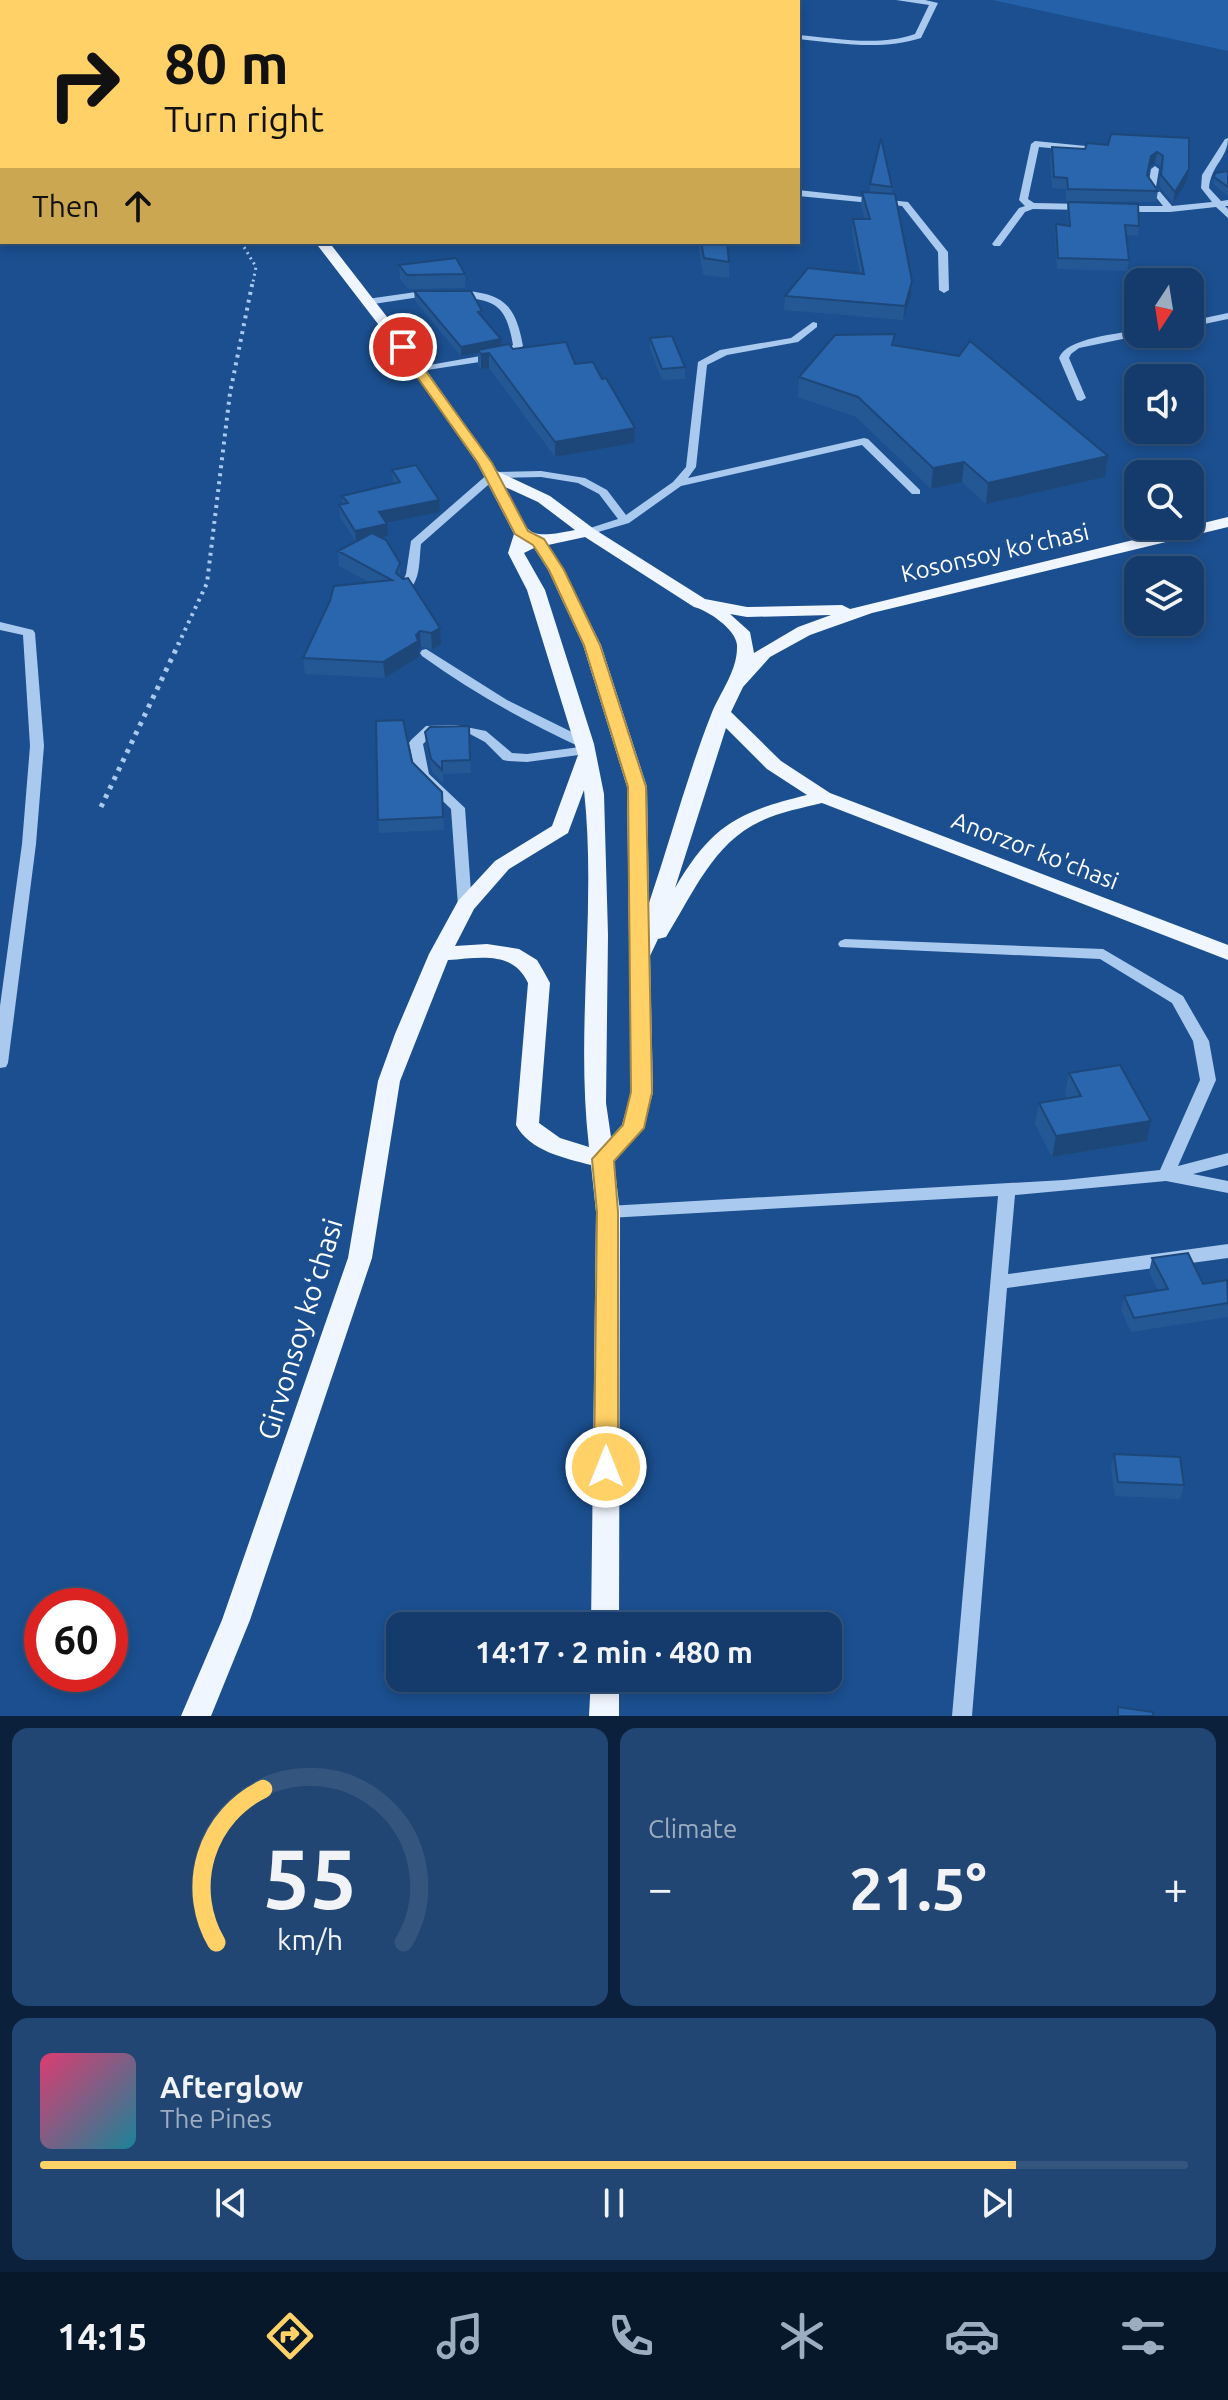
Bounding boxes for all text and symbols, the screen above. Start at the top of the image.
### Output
icon: right [32,32,136,136]
text: 80 m [164,32,289,95]
text: Turn right [164,98,324,139]
icon: ahead [116,184,160,228]
text: Then [32,189,100,223]
north arrow [1124,268,1204,348]
map controls [1124,268,1204,636]
pin [369,313,437,381]
icon: arrive [381,325,425,369]
button: sound [1124,364,1204,444]
button: search [1124,460,1204,540]
street label: Kosonsoy ko’chasi [898,518,1091,587]
button: layers [1124,556,1204,636]
street label: Anorzor ko'chasi [948,806,1122,895]
street label: Girvonsoy koʻchasi [251,1215,348,1443]
position arrow [564,1425,648,1509]
speed limit sign: 60 [24,1588,128,1692]
text: 14:17 · 2 min · 480 m [475,1635,753,1669]
text: Climate [648,1814,737,1843]
text: 55 [263,1831,357,1925]
text: 21.5° [849,1854,987,1921]
text: − [648,1863,673,1912]
text: + [1163,1863,1188,1912]
text: km/h [277,1923,343,1955]
text: Afterglow [160,2070,303,2104]
text: The Pines [160,2104,272,2133]
icon: previous [209,2181,253,2225]
icon: pause [592,2181,636,2225]
icon: next [975,2181,1019,2225]
icon: directions [262,2308,318,2364]
icon: music [432,2308,488,2364]
icon: phone [603,2308,659,2364]
icon: climate [774,2308,830,2364]
icon: car [944,2308,1000,2364]
icon: filters [1115,2308,1171,2364]
text: 14:15 [57,2316,147,2357]

